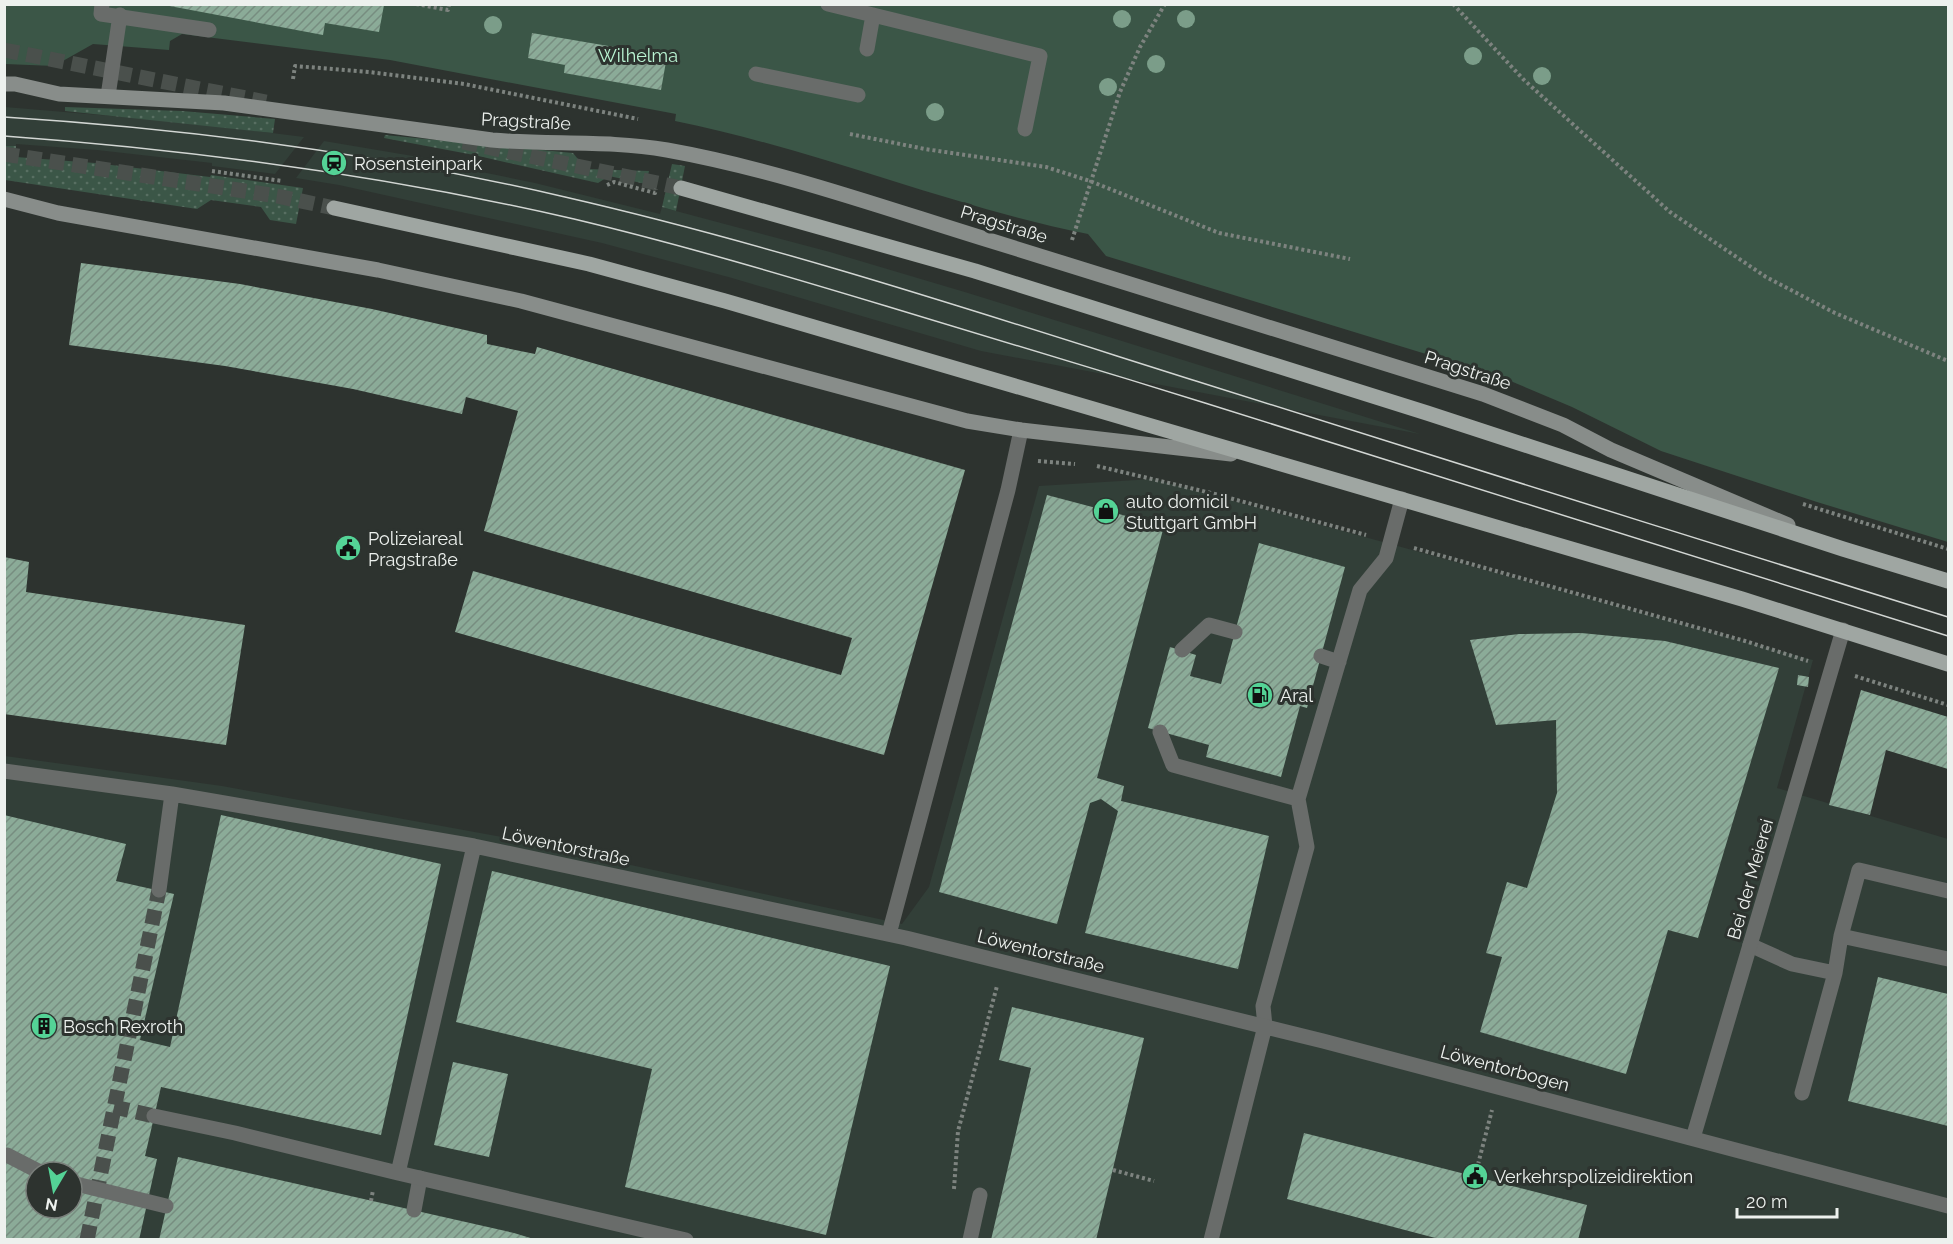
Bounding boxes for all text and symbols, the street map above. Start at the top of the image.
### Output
park label: Wilhelma [598,45,678,66]
street label: Pragstraße [481,108,572,134]
station icon: Rosensteinpark [319,148,349,178]
place label: Rosensteinpark [354,153,483,174]
street label: Pragstraße [958,201,1050,247]
street label: Pragstraße [1422,346,1514,394]
place label: auto domicil Stuttgart GmbH [1126,491,1257,533]
shop icon: auto domicil Stuttgart GmbH [1091,496,1121,526]
place label: Polizeiareal Pragstraße [368,528,463,570]
public building icon: Polizeiareal Pragstraße [333,533,363,563]
fuel station icon: Aral [1245,680,1275,710]
place label: Aral [1280,685,1313,706]
street label: Bei der Meierei [1723,816,1777,942]
street label: Löwentorstraße [500,822,632,870]
street label: Löwentorstraße [975,925,1107,977]
building icon: Bosch Rexroth [29,1011,59,1041]
place label: Bosch Rexroth [63,1016,183,1037]
street label: Löwentorbogen [1438,1041,1572,1095]
north arrow [24,1160,84,1220]
public building icon: Verkehrspolizeidirektion [1460,1161,1490,1191]
place label: Verkehrspolizeidirektion [1494,1166,1693,1187]
scale bar [1737,1181,1838,1219]
text: 20 m [1746,1191,1788,1212]
text: N [44,1194,59,1215]

